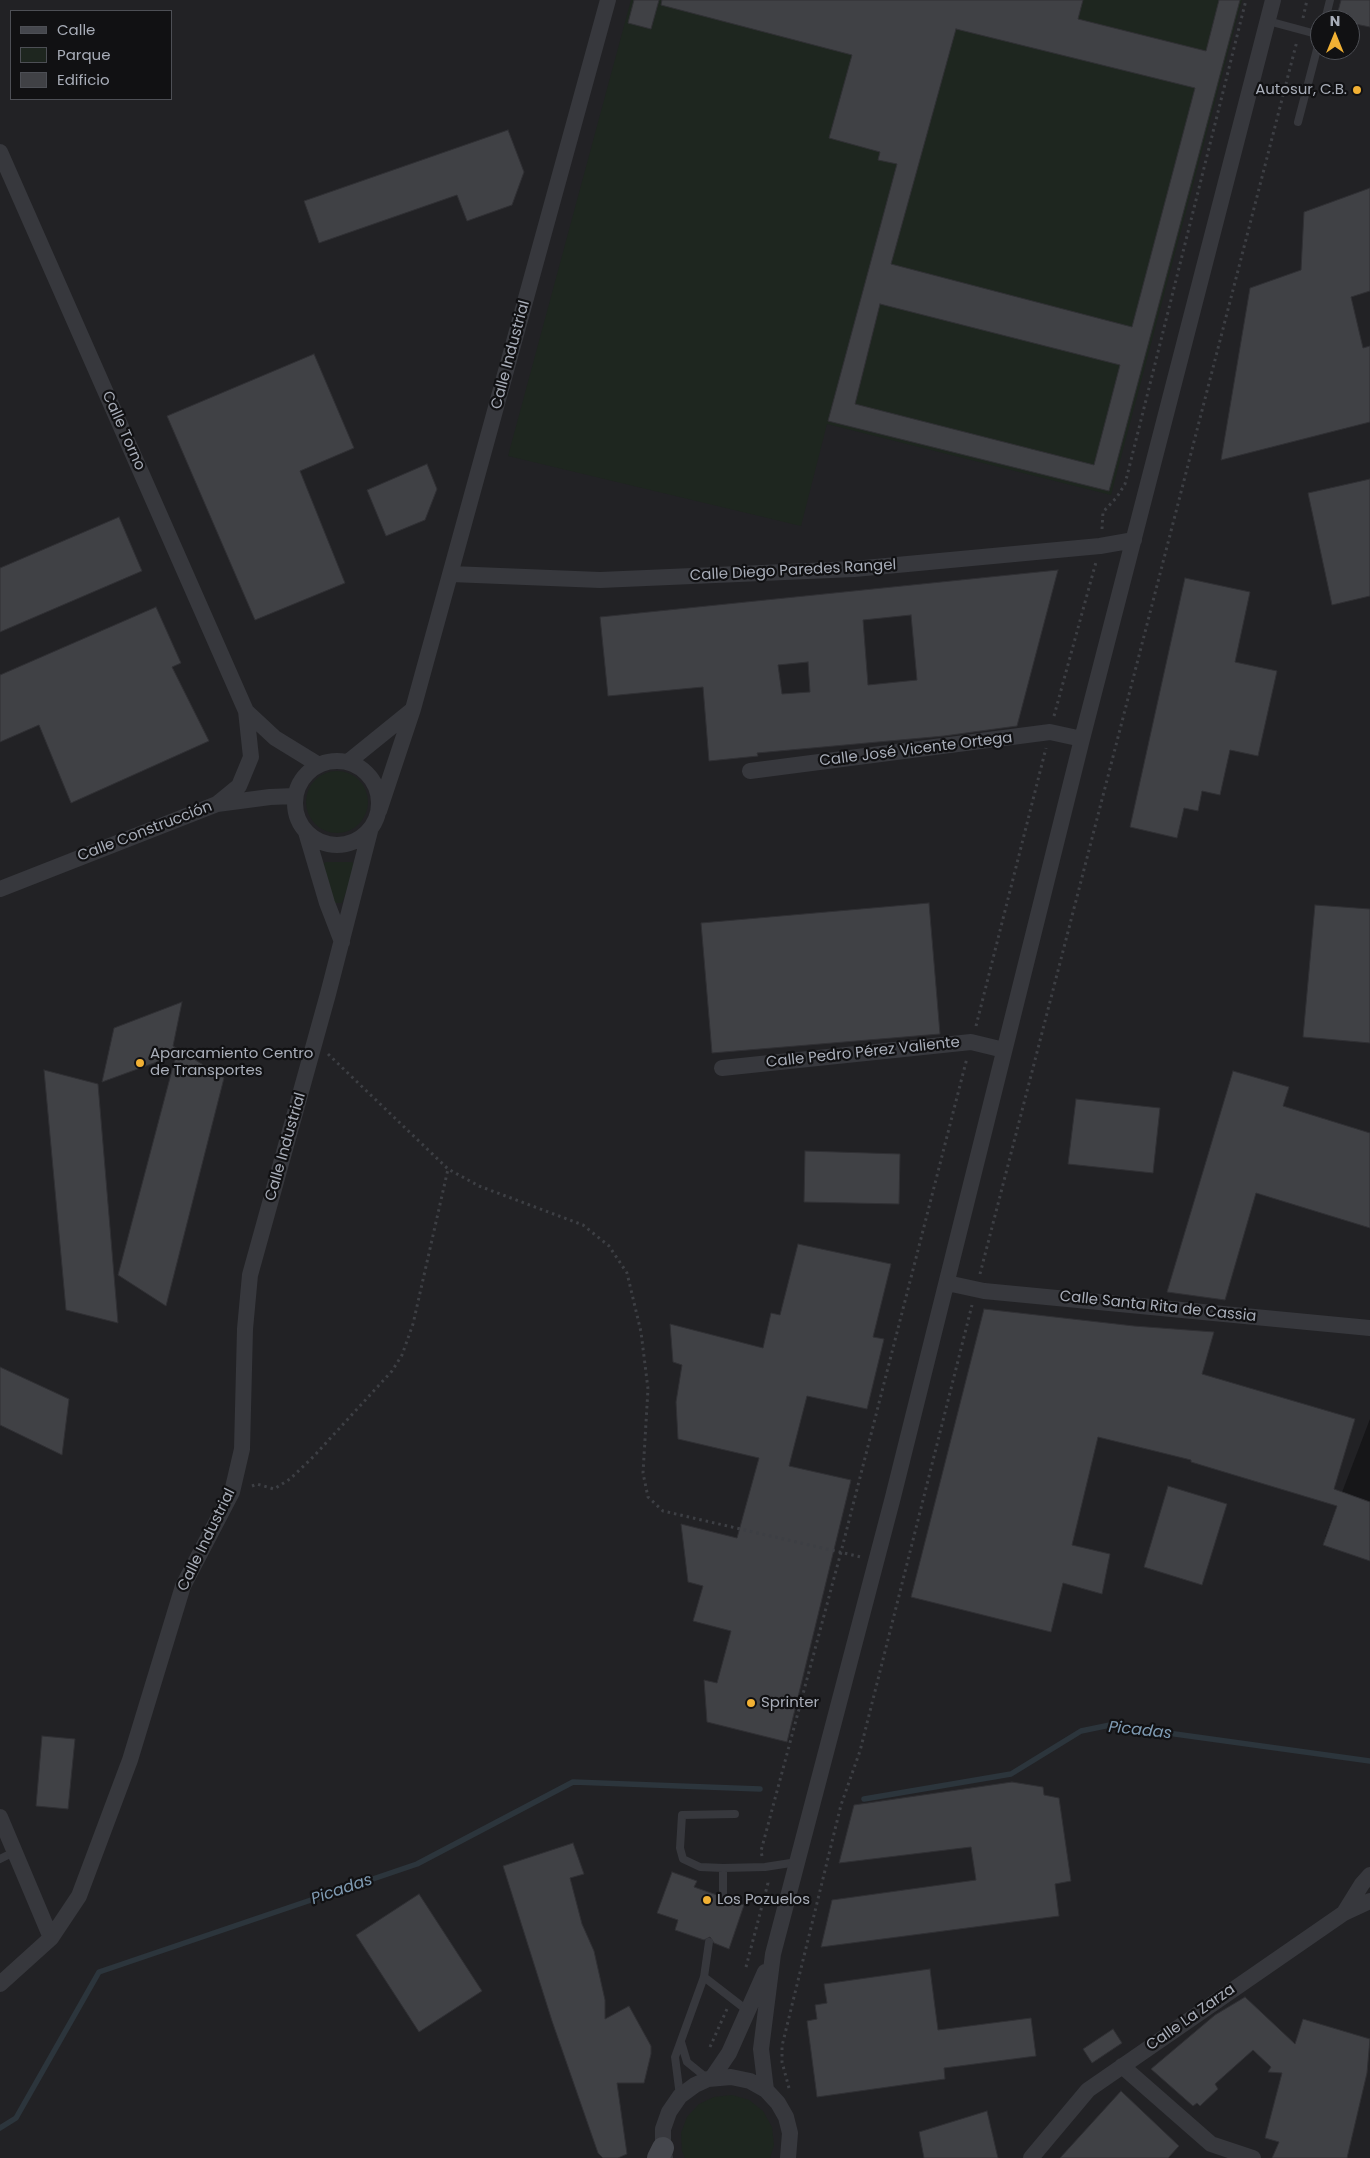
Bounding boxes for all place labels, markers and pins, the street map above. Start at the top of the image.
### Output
place label: Autosur, C.B. [1255,81,1347,99]
marker: Autosur, C.B. [1351,84,1363,96]
place label: Aparcamiento Centro de Transportes [150,1045,313,1080]
marker: Aparcamiento Centro de Transportes [134,1057,146,1069]
place label: Sprinter [761,1694,819,1712]
marker: Sprinter [745,1697,757,1709]
place label: Los Pozuelos [717,1891,810,1909]
marker: Los Pozuelos [701,1894,713,1906]

